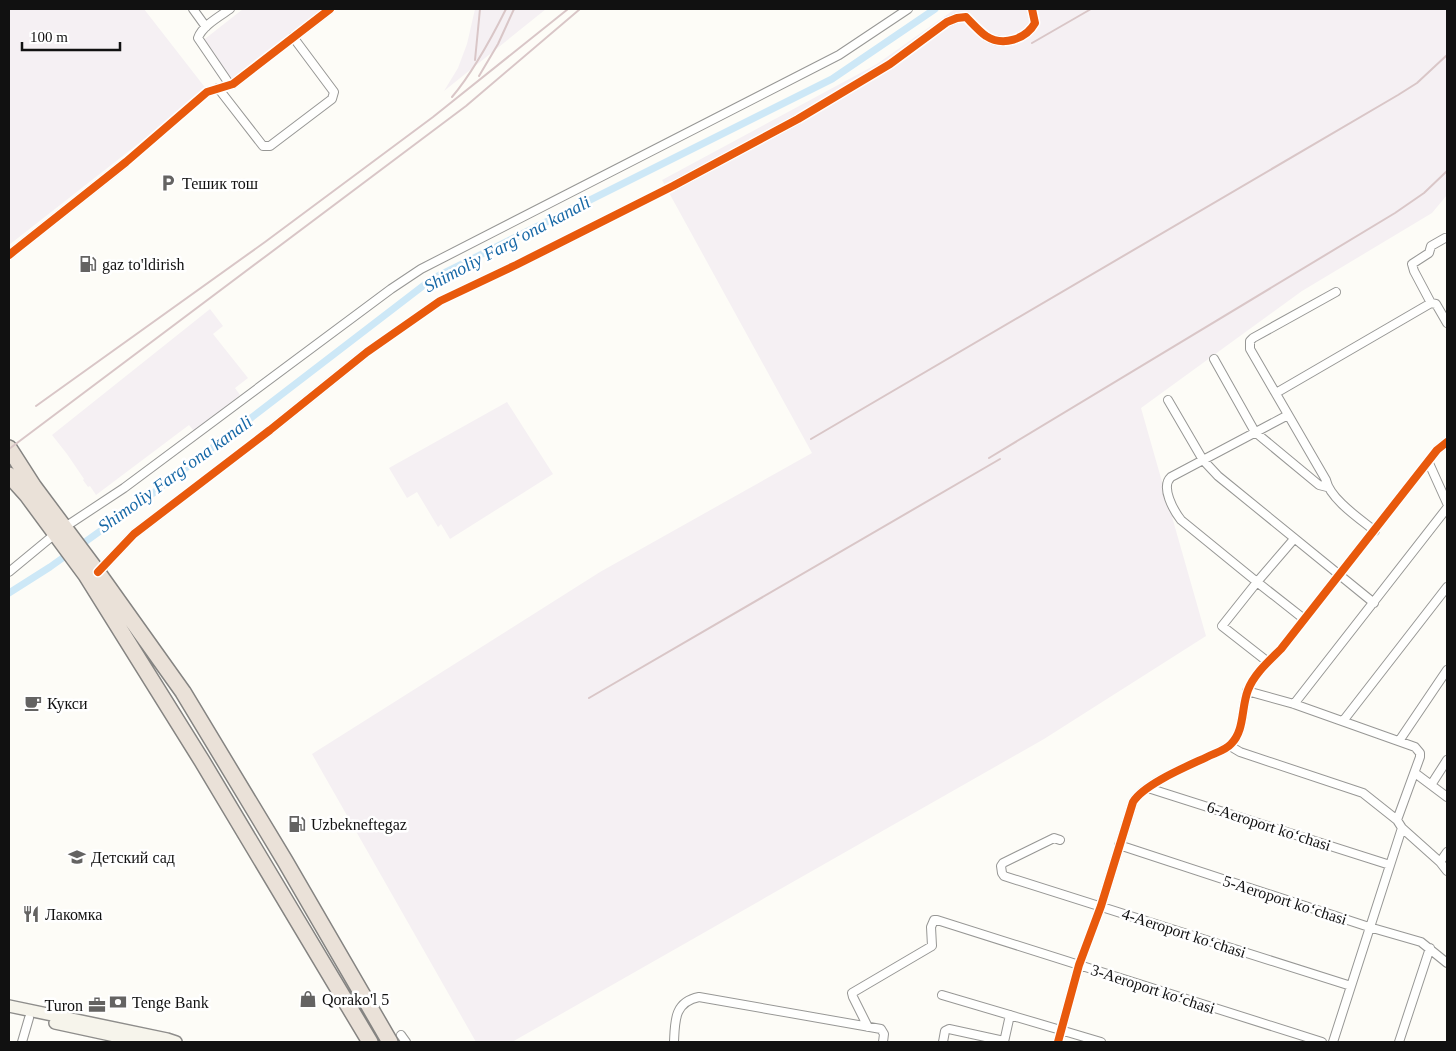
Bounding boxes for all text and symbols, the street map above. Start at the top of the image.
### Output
scale bar [22,20,120,52]
text: 100 m [30,29,68,45]
parking icon: Тешик тош [158,173,178,193]
place label: Тешик тош [182,175,259,192]
water label: Shimoliy Fargʻona kanali [420,192,594,296]
fuel station icon: gaz to'ldirish [78,254,98,274]
place label: gaz to'ldirish [102,256,184,274]
water label: Shimoliy Fargʻona kanali [94,411,256,537]
cafe icon: Кукси [23,693,43,713]
place label: Кукси [47,695,88,713]
street label: 6-Aeroport koʻchasi [1205,798,1334,855]
fuel station icon: Uzbekneftegaz [287,814,307,834]
place label: Uzbekneftegaz [311,816,407,834]
school or university icon: Детский сад [67,847,87,867]
place label: Детский сад [91,849,175,867]
street label: 5-Aeroport koʻchasi [1221,872,1350,929]
restaurant icon: Лакомка [21,904,41,924]
street label: 4-Aeroport koʻchasi [1120,905,1249,962]
place label: Лакомка [45,906,102,923]
street label: 3-Aeroport koʻchasi [1089,961,1218,1018]
shop icon: Qorako'l 5 [298,989,318,1009]
place label: Qorako'l 5 [322,991,389,1008]
bank icon: Tenge Bank [108,992,128,1012]
place label: Tenge Bank [132,994,209,1012]
office icon: Turon [87,995,107,1015]
place label: Turon [44,997,83,1014]

